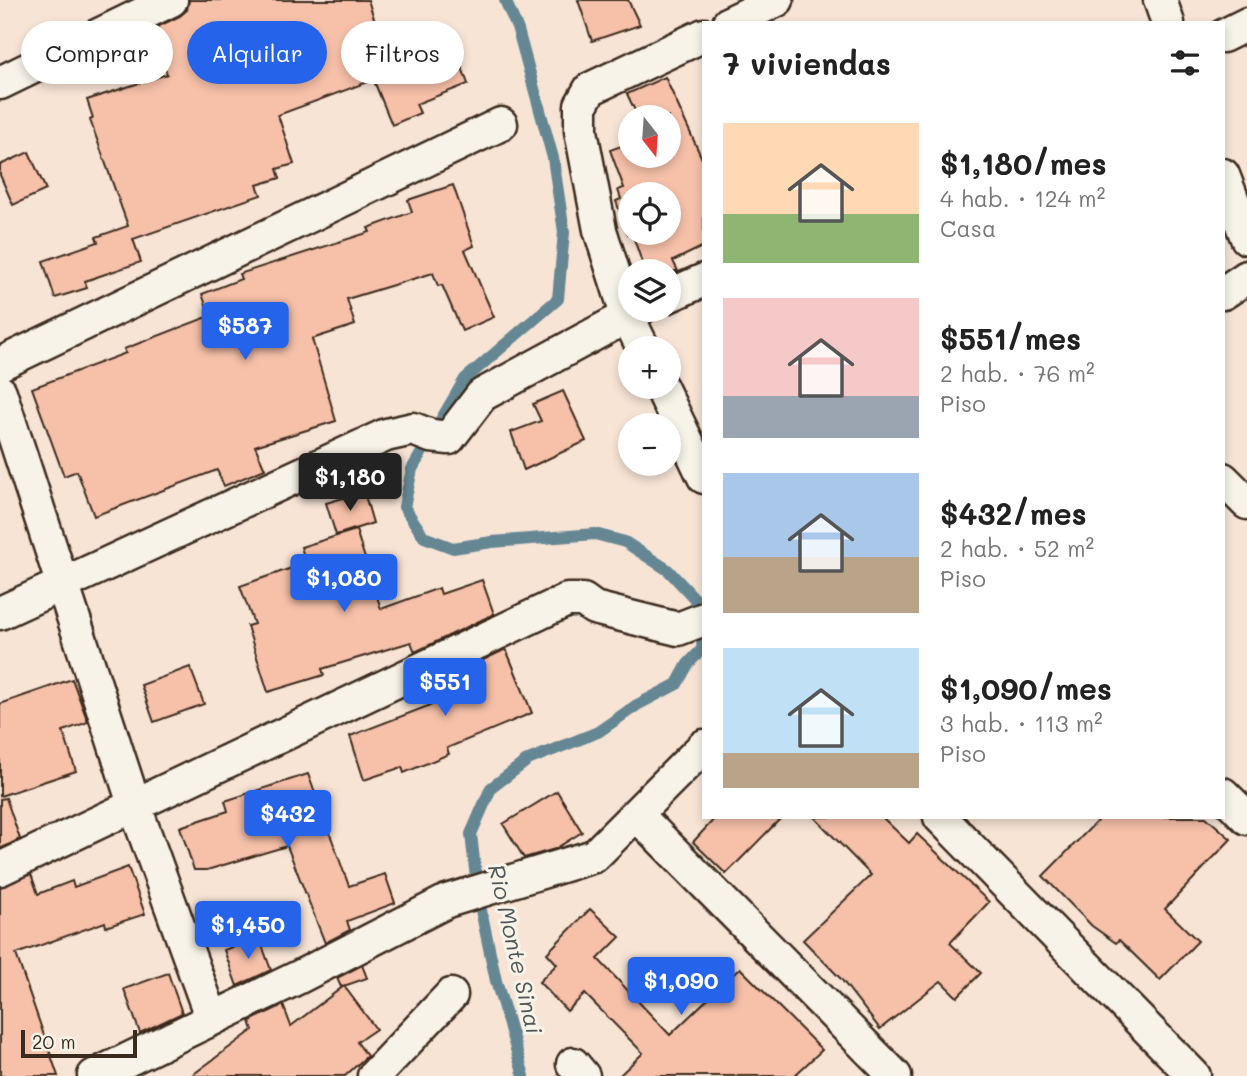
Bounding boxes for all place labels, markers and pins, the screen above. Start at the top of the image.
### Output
pin: $587 [204,302,286,362]
pin: $1,180 [293,454,407,513]
pin: $1,080 [287,554,401,614]
pin: $551 [404,658,486,718]
pin: $432 [247,790,329,850]
pin: $1,450 [191,902,305,961]
pin: $1,090 [624,958,738,1017]

